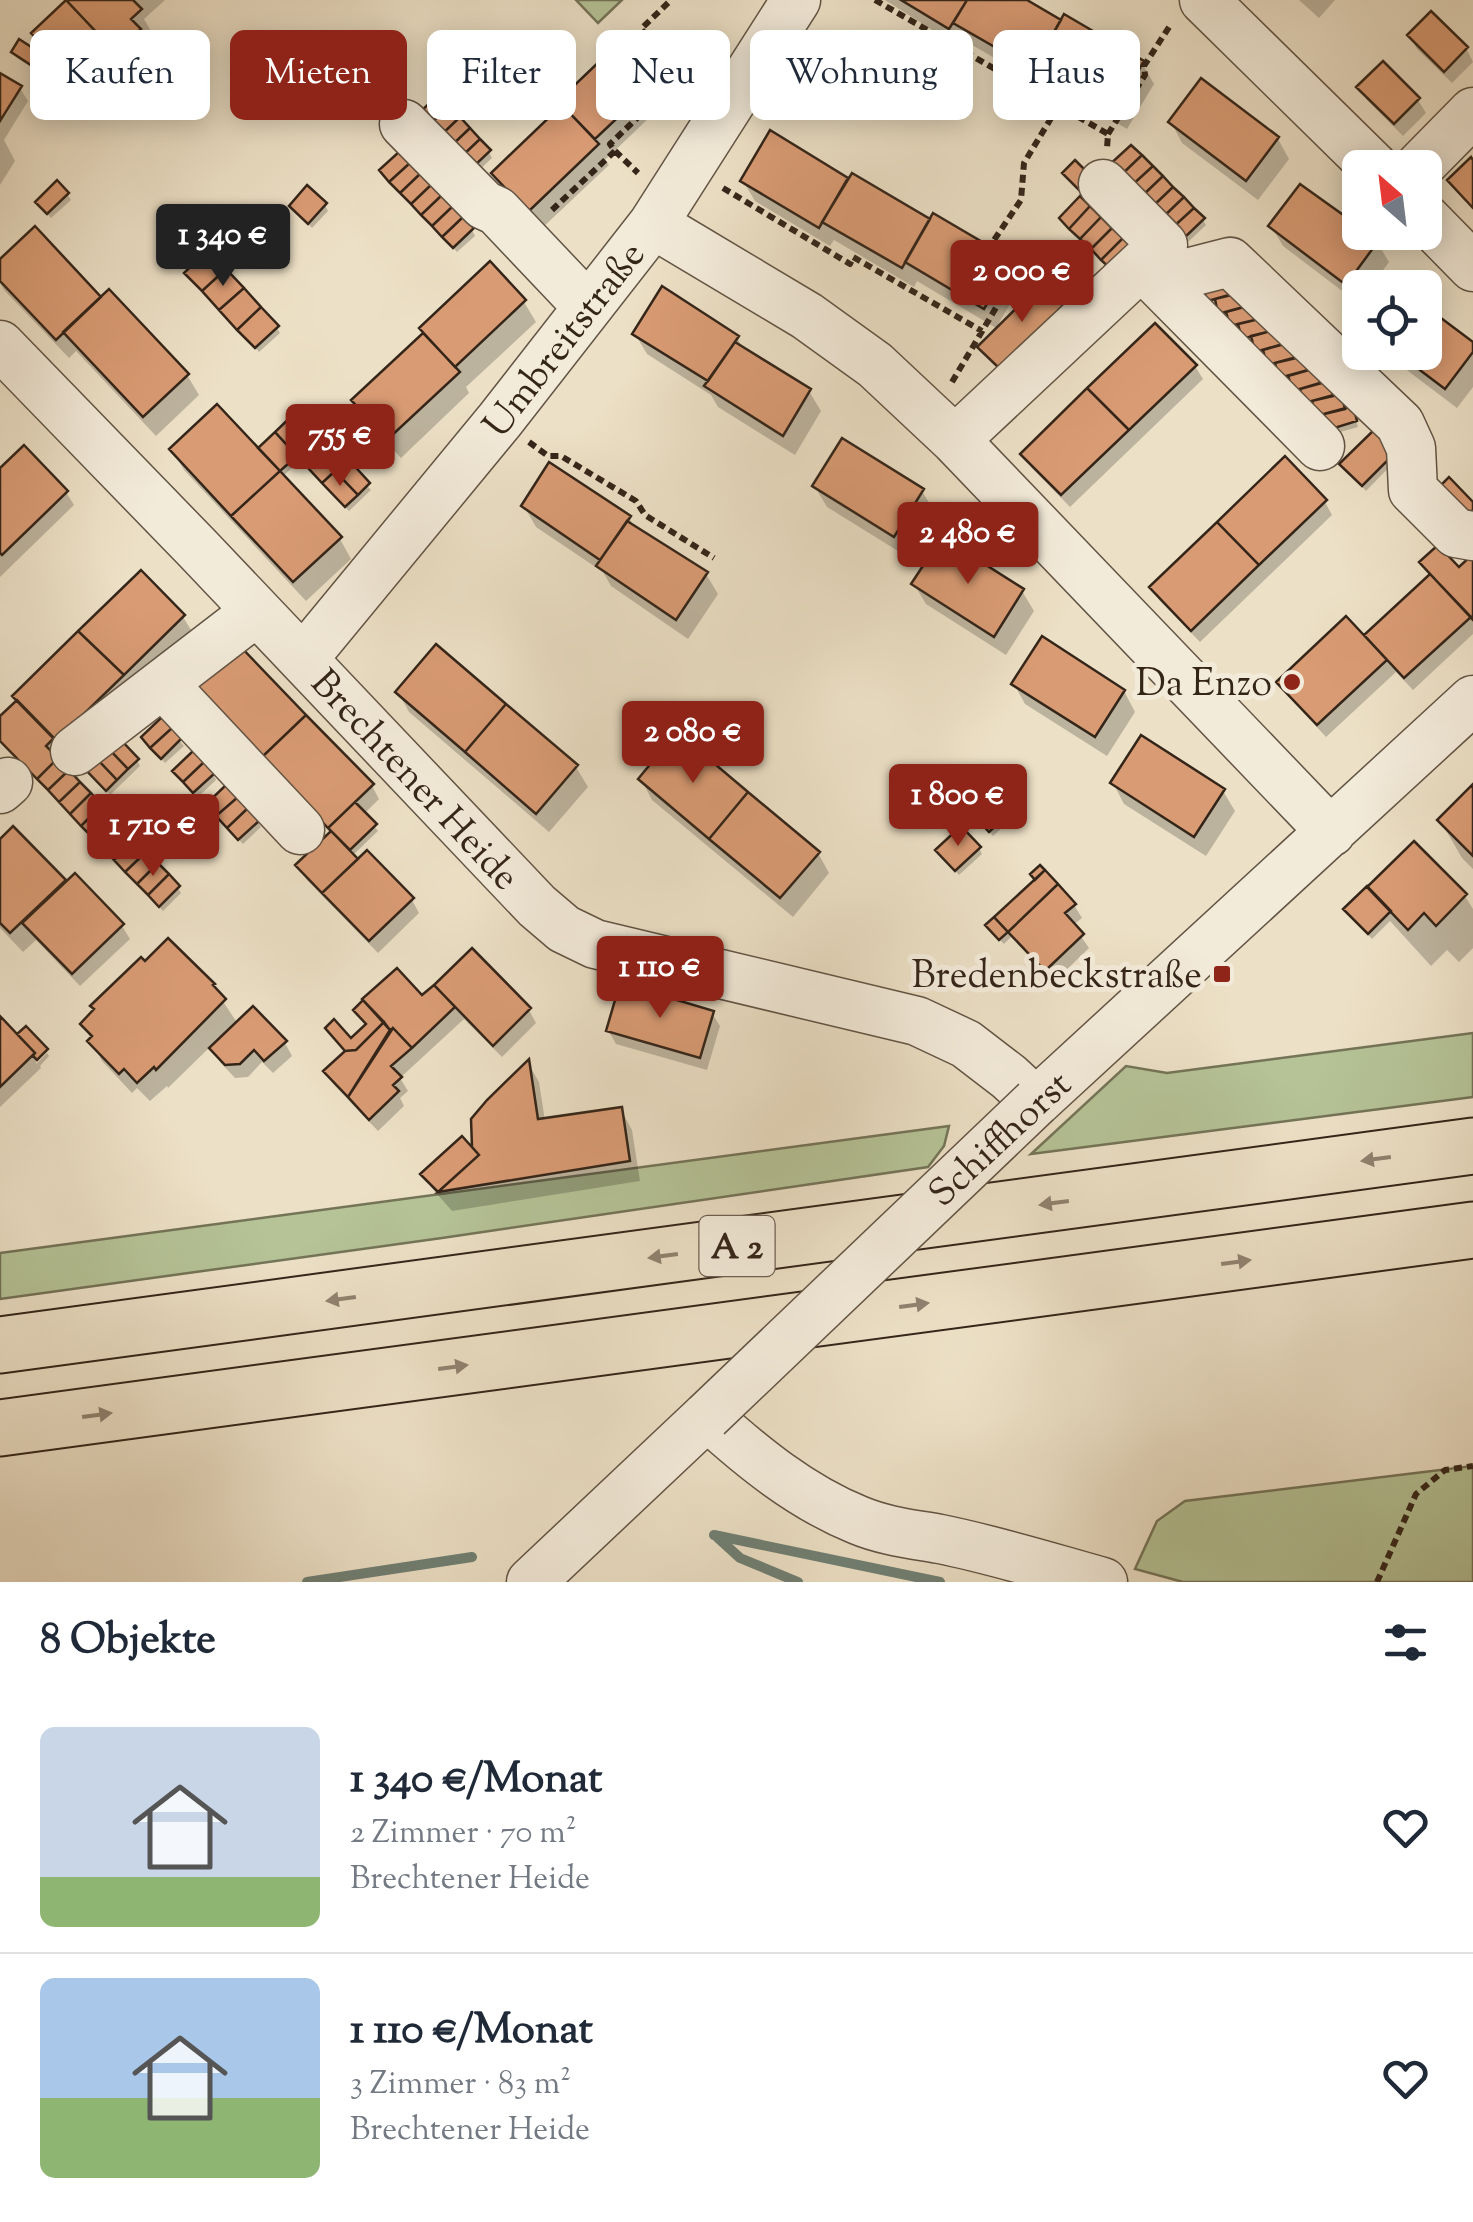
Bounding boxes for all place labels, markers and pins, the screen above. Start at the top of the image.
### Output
pin: 1 340 € [131,204,315,289]
pin: 2 000 € [930,240,1114,325]
pin: 755 € [270,404,410,489]
pin: 2 480 € [876,502,1060,587]
place label: Da Enzo [1136,659,1272,713]
marker: Da Enzo [1281,671,1303,693]
pin: 2 080 € [601,701,785,786]
pin: 1 800 € [866,764,1050,849]
pin: 1 710 € [61,794,245,879]
pin: 1 110 € [568,936,752,1021]
place label: Bredenbeckstraße [912,951,1202,1005]
marker: Bredenbeckstraße [1211,963,1233,985]

